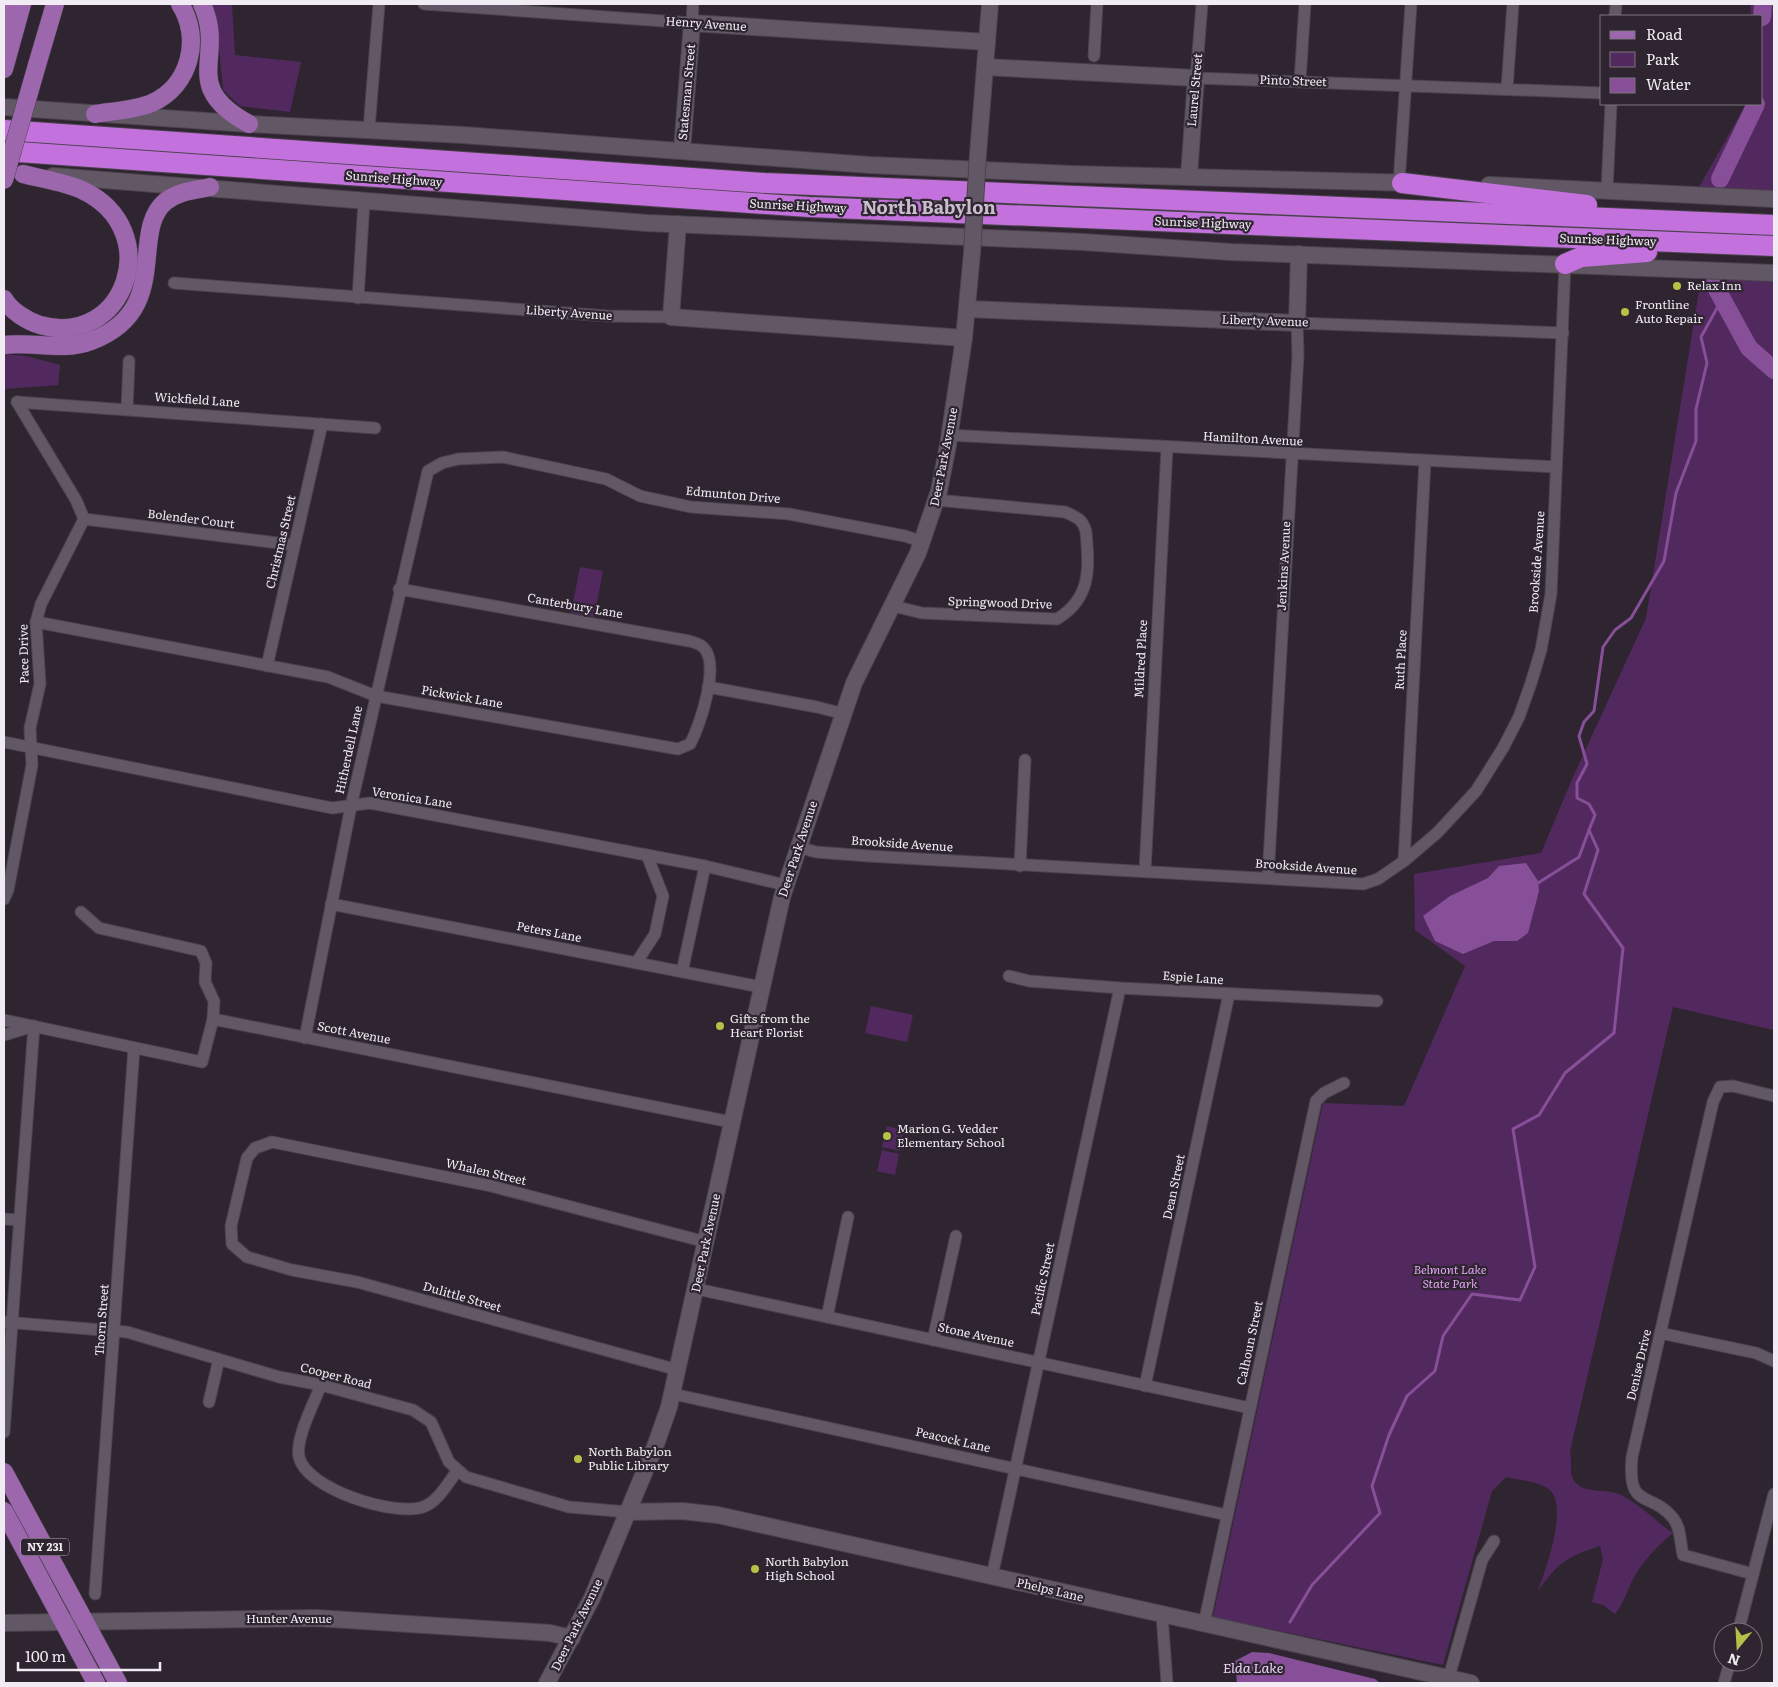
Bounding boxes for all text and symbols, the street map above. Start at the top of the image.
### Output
street label: Henry Avenue [665,11,747,35]
legend [1600,15,1763,105]
text: Road [1646,22,1682,45]
street label: Statesman Street [673,43,699,141]
text: Park [1646,47,1680,70]
street label: Laurel Street [1182,52,1206,127]
street label: Pinto Street [1259,70,1327,90]
text: Water [1646,72,1691,95]
street label: Sunrise Highway [345,166,443,190]
street label: Sunrise Highway [749,193,847,217]
district label: North Babylon [862,193,996,220]
street label: Sunrise Highway [1154,211,1252,233]
street label: Sunrise Highway [1559,228,1657,250]
place label: Relax Inn [1687,276,1742,294]
marker: Relax Inn [1671,280,1683,292]
place label: Frontline Auto Repair [1635,295,1703,327]
street label: Liberty Avenue [525,300,613,324]
marker: Frontline Auto Repair [1619,306,1631,318]
street label: Liberty Avenue [1221,309,1309,331]
street label: Wickfield Lane [154,387,240,411]
street label: Deer Park Avenue [925,406,961,508]
street label: Hamilton Avenue [1203,426,1304,450]
street label: Edmunton Drive [685,481,781,507]
street label: Christmas Street [260,493,300,590]
street label: Bolender Court [147,504,236,532]
street label: Brookside Avenue [1523,510,1549,613]
street label: Jenkins Avenue [1272,521,1294,611]
street label: Canterbury Lane [526,588,624,622]
street label: Springwood Drive [948,591,1052,613]
street label: Mildred Place [1129,619,1151,699]
street label: Pace Drive [13,624,33,684]
street label: Ruth Place [1389,629,1411,691]
street label: Pickwick Lane [420,680,504,712]
street label: Hitherdell Lane [330,704,366,796]
street label: Veronica Lane [371,782,454,812]
street label: Deer Park Avenue [773,798,821,899]
street label: Brookside Avenue [851,830,954,856]
street label: Brookside Avenue [1255,853,1358,879]
street label: Peters Lane [515,916,583,946]
street label: Espie Lane [1162,966,1224,988]
place label: Gifts from the Heart Florist [730,1009,810,1041]
street label: Scott Avenue [316,1016,392,1048]
marker: Gifts from the Heart Florist [714,1020,726,1032]
place label: Marion G. Vedder Elementary School [897,1119,1005,1151]
marker: Marion G. Vedder Elementary School [881,1130,893,1142]
street label: Dean Street [1157,1152,1189,1221]
street label: Whalen Street [444,1153,528,1189]
street label: Deer Park Avenue [686,1192,724,1294]
street label: Pacific Street [1026,1241,1059,1317]
park label: Belmont Lake State Park [1413,1260,1487,1292]
street label: Dulittle Street [421,1276,504,1316]
street label: Thorn Street [90,1283,113,1356]
street label: Calhoun Street [1231,1299,1267,1387]
street label: Stone Avenue [936,1317,1016,1351]
street label: Denise Drive [1621,1327,1655,1402]
street label: Cooper Road [299,1357,374,1393]
street label: Peacock Lane [914,1422,993,1456]
place label: North Babylon Public Library [588,1442,672,1474]
marker: North Babylon Public Library [572,1453,584,1465]
road number: NY 231 [21,1538,69,1555]
place label: North Babylon High School [765,1552,849,1584]
marker: North Babylon High School [749,1563,761,1575]
street label: Phelps Lane [1015,1573,1085,1605]
street label: Deer Park Avenue [546,1575,606,1674]
street label: Hunter Avenue [246,1609,332,1627]
north arrow [1713,1622,1763,1672]
scale bar [18,1640,160,1672]
text: 100 m [25,1644,66,1667]
text: N [1725,1649,1742,1672]
water label: Elda Lake [1223,1657,1284,1677]

